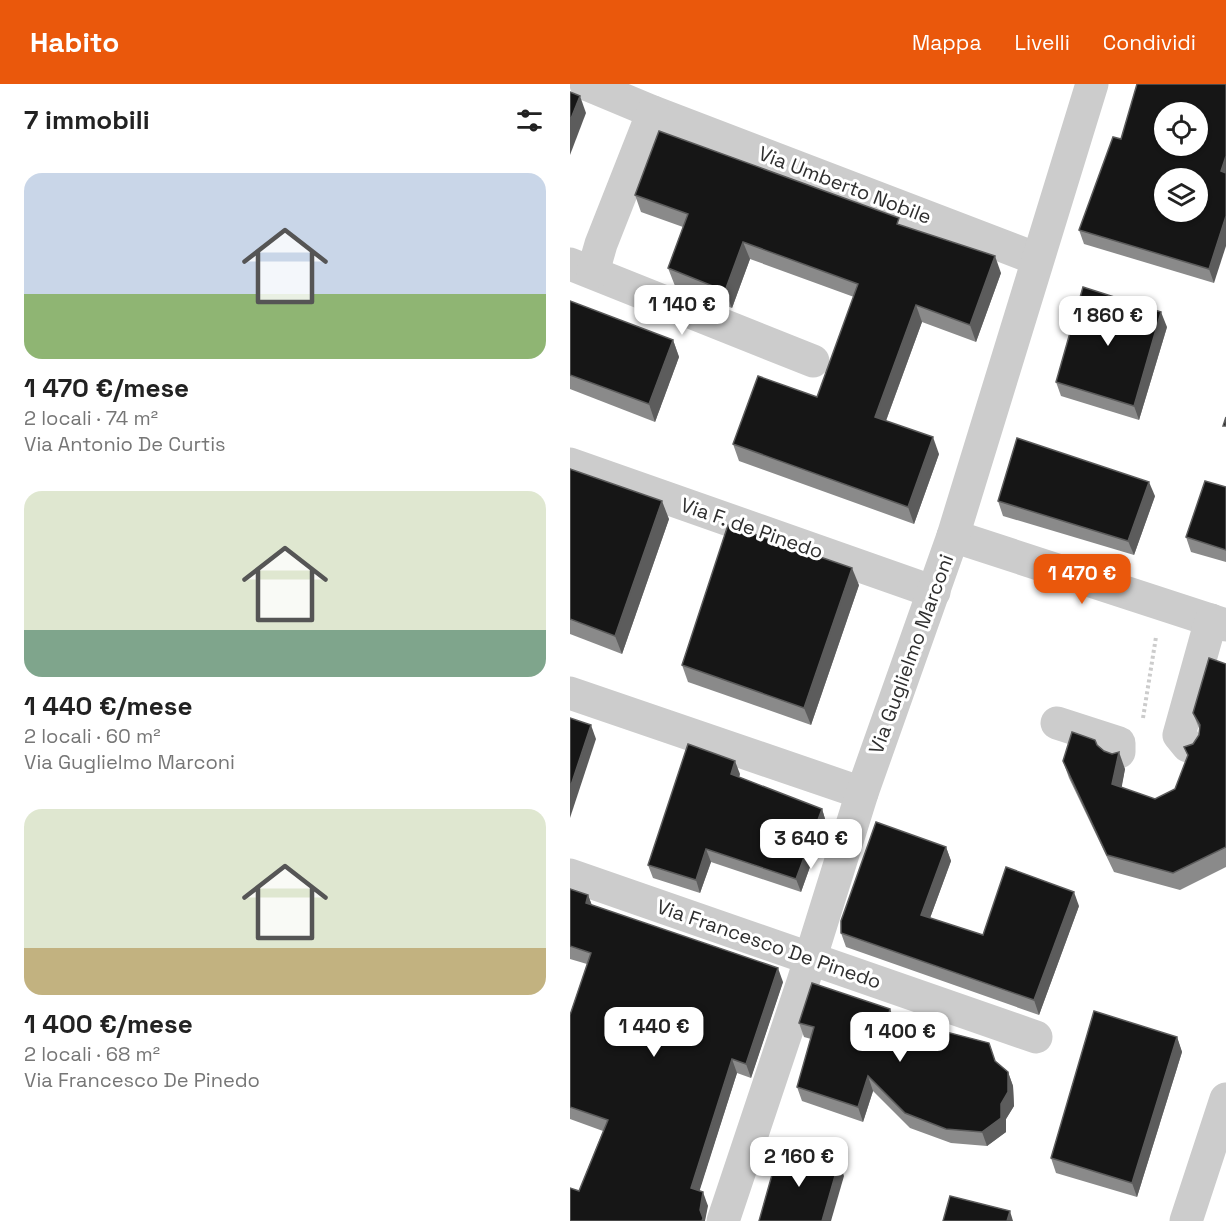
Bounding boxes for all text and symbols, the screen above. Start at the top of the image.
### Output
text: Habito [30,24,119,60]
text: Mappa [912,29,981,56]
text: Livelli [1014,29,1070,56]
text: Condividi [1103,29,1196,56]
map controls [1154,102,1208,222]
button: locate [1154,102,1208,156]
text: 7 immobili [24,103,150,137]
icon: filters [513,104,546,137]
street label: Via Umberto Nobile [755,140,935,230]
button: layers [1154,168,1208,222]
icon: home [231,212,339,320]
pin: 1 140 € [627,285,737,336]
text: 1 140 € [648,291,716,317]
pin: 1 860 € [1053,296,1163,347]
text: 1 860 € [1073,302,1143,328]
text: 1 470 €/mese [24,371,189,405]
text: 2 locali · 74 m² [24,405,158,431]
text: Via Antonio De Curtis [24,431,226,457]
street label: Via F. de Pinedo [677,491,827,565]
icon: home [231,530,339,638]
street label: Via Guglielmo Marconi [863,550,959,758]
pin: 1 470 € [1027,554,1137,605]
text: 1 470 € [1048,560,1116,586]
text: 1 440 €/mese [24,689,192,723]
text: 2 locali · 60 m² [24,723,160,749]
text: Via Guglielmo Marconi [24,749,235,775]
pin: 3 640 € [756,819,866,870]
text: 3 640 € [774,825,848,851]
icon: home [231,848,339,956]
street label: Via Francesco De Pinedo [653,893,885,995]
text: 1 400 €/mese [24,1007,193,1041]
pin: 1 440 € [599,1007,709,1058]
pin: 1 400 € [845,1012,955,1063]
text: 1 440 € [618,1013,690,1039]
text: 1 400 € [864,1018,936,1044]
text: 2 locali · 68 m² [24,1041,160,1067]
text: Via Francesco De Pinedo [24,1067,260,1093]
pin: 2 160 € [744,1137,854,1188]
text: 2 160 € [764,1143,834,1169]

